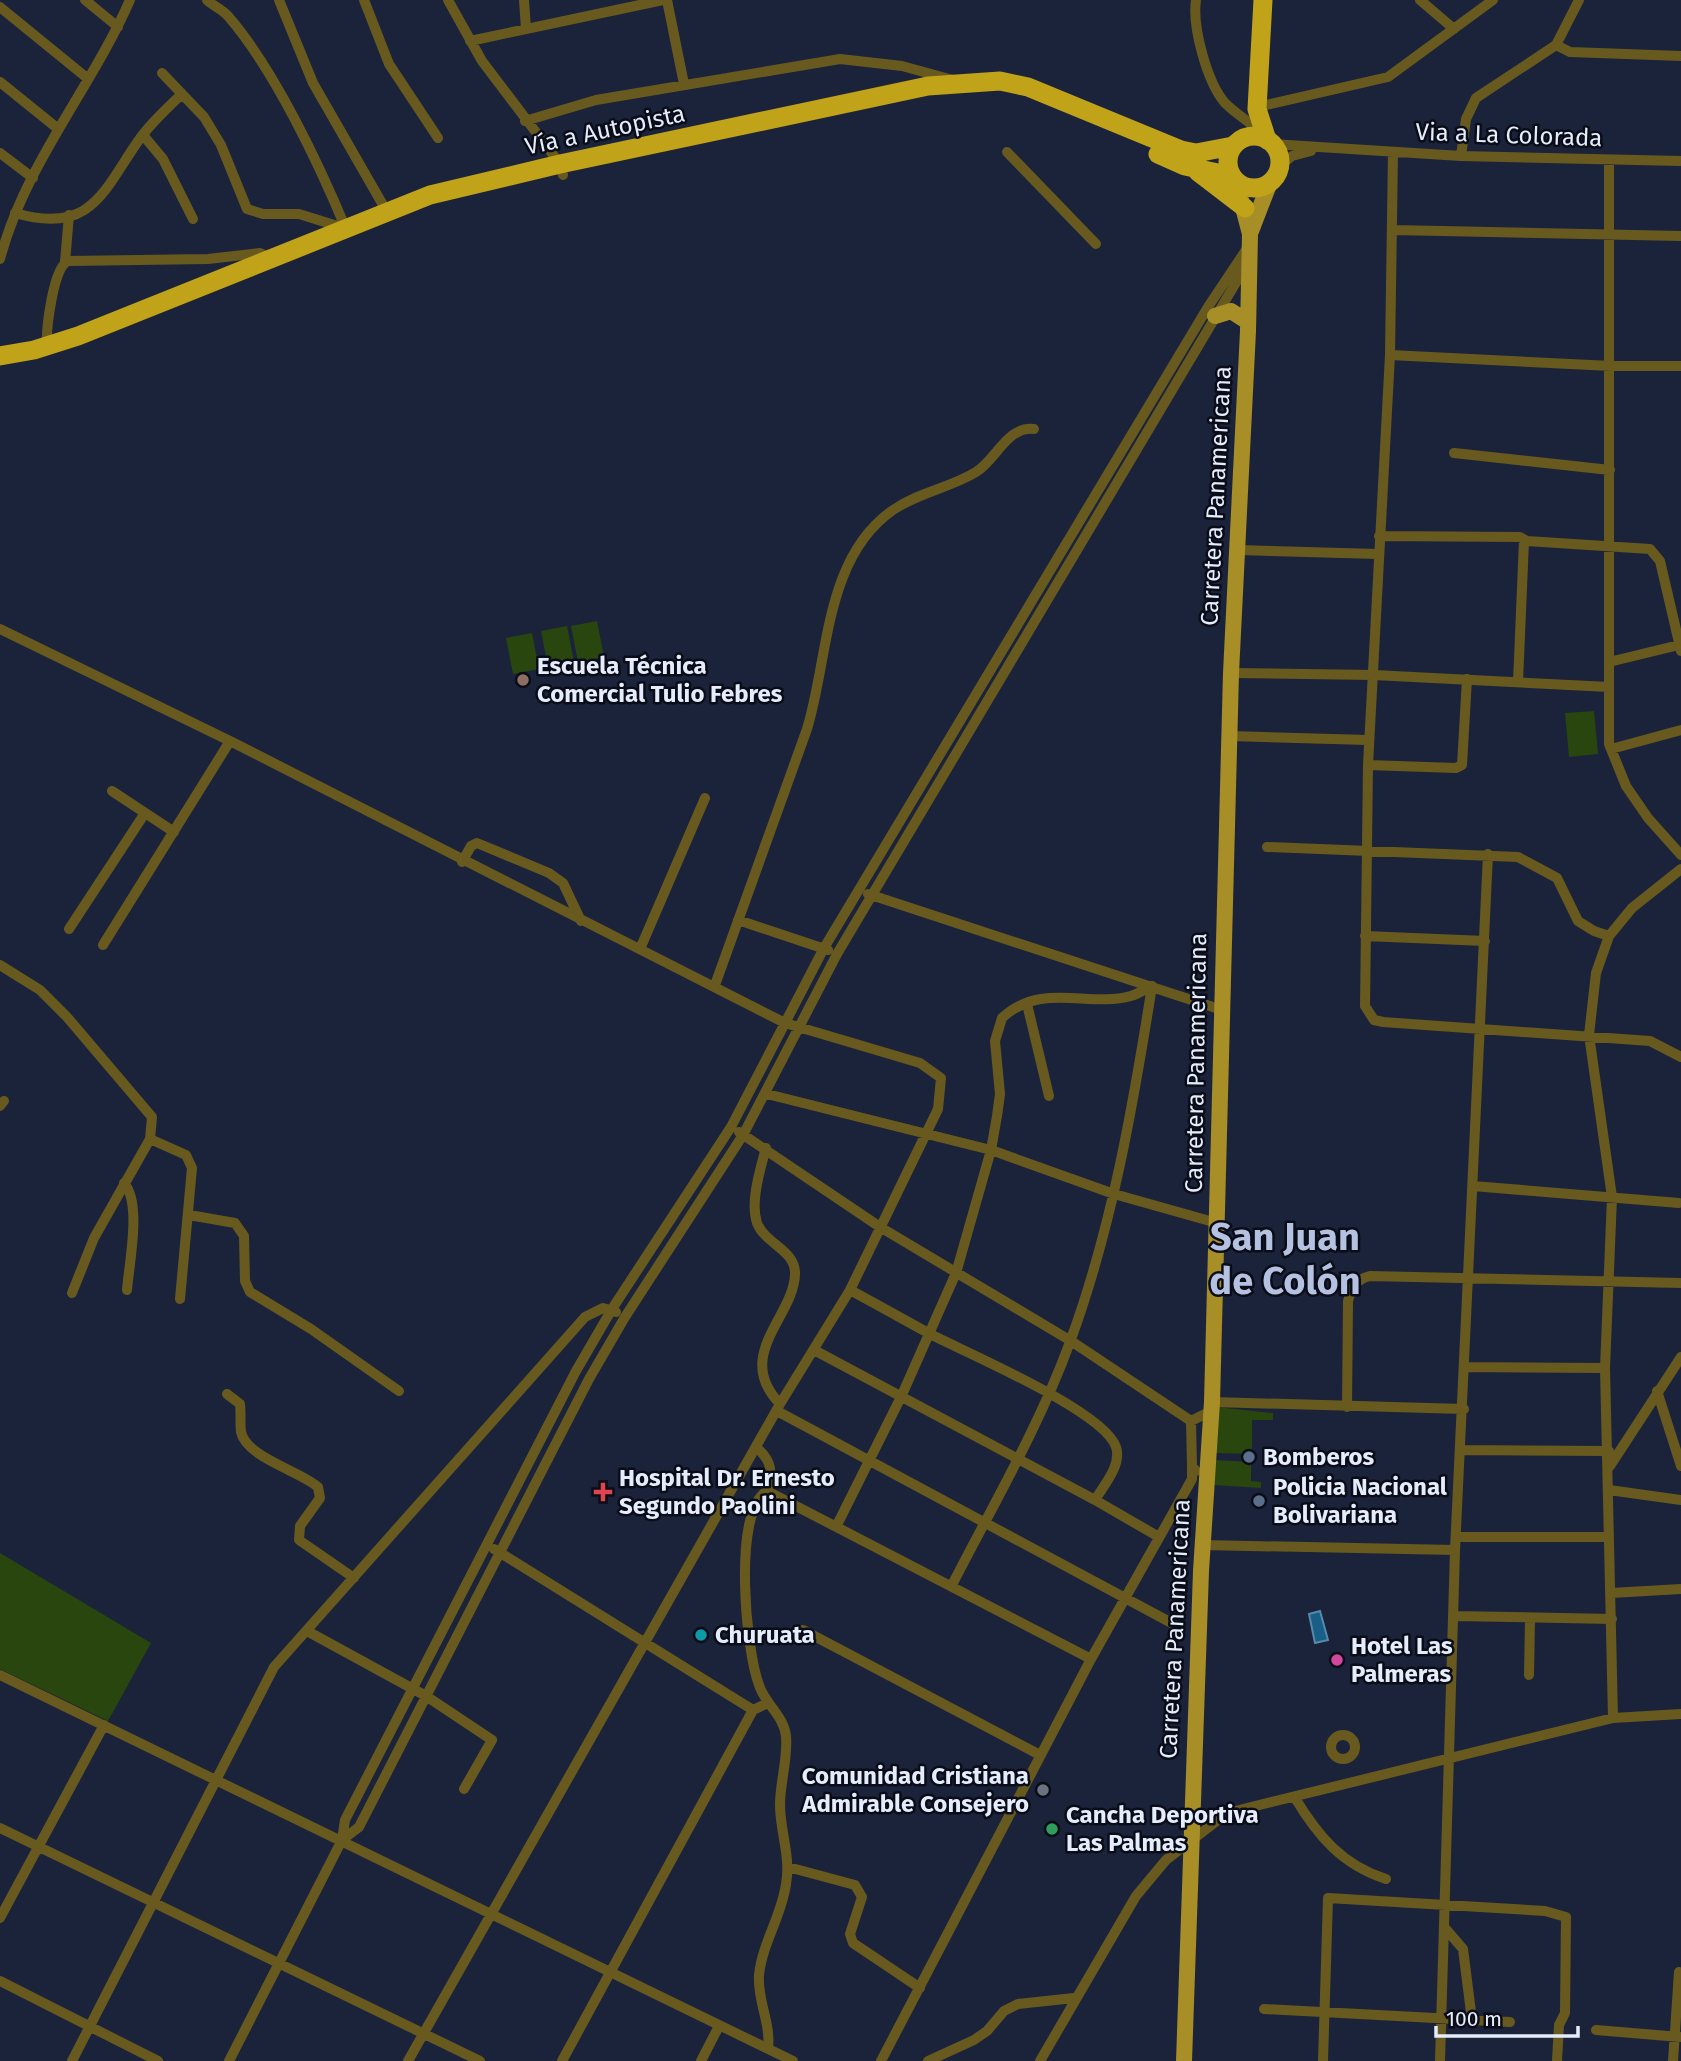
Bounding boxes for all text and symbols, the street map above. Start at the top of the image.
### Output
street label: Vía a Autopista [522,99,688,161]
street label: Via a La Colorada [1415,118,1603,152]
street label: Carretera Panamericana [1195,365,1237,627]
place label: Escuela Técnica Comercial Tulio Febres [537,652,783,708]
marker: Escuela Técnica Comercial Tulio Febres [515,672,531,688]
street label: Carretera Panamericana [1180,933,1212,1193]
district label: San Juan de Colón [1209,1214,1361,1304]
place label: Bomberos [1263,1443,1375,1471]
marker: Bomberos [1241,1449,1257,1465]
place label: Hospital Dr. Ernesto Segundo Paolini [619,1464,835,1520]
place label: Policia Nacional Bolivariana [1273,1473,1448,1529]
marker: Hospital Dr. Ernesto Segundo Paolini [593,1482,613,1502]
marker: Policia Nacional Bolivariana [1251,1493,1267,1509]
street label: Carretera Panamericana [1154,1498,1196,1760]
place label: Churuata [715,1621,815,1649]
marker: Churuata [693,1627,709,1643]
place label: Hotel Las Palmeras [1351,1632,1453,1688]
marker: Hotel Las Palmeras [1329,1652,1345,1668]
place label: Comunidad Cristiana Admirable Consejero [801,1762,1029,1818]
marker: Comunidad Cristiana Admirable Consejero [1035,1782,1051,1798]
place label: Cancha Deportiva Las Palmas [1066,1801,1259,1857]
marker: Cancha Deportiva Las Palmas [1044,1821,1060,1837]
scale bar [1436,1994,1578,2038]
text: 100 m [1446,2006,1502,2032]

